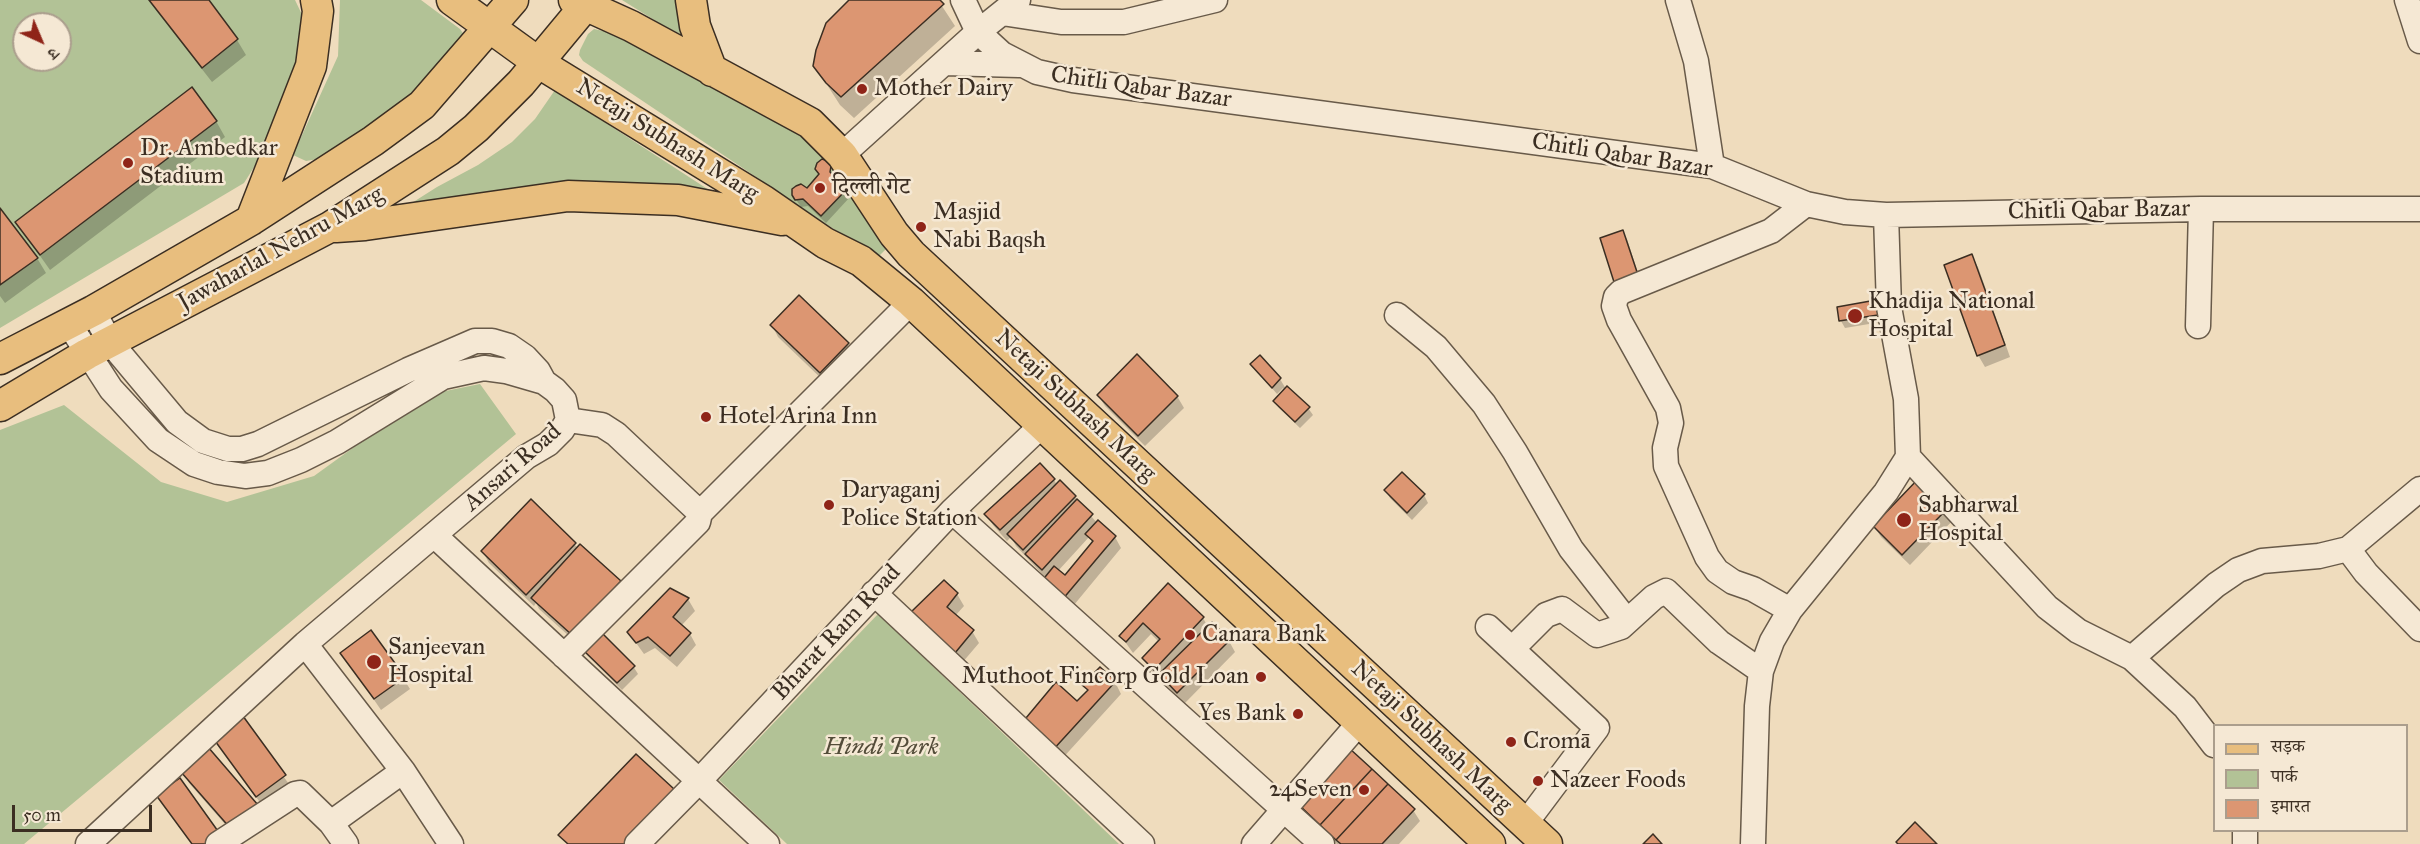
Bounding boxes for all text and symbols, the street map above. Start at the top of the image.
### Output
north arrow [12,12,72,72]
text: उ [44,44,63,64]
street label: Chitli Qabar Bazar [1049,61,1233,115]
street label: Netaji Subhash Marg [570,73,764,209]
place label: Mother Dairy [874,75,1013,103]
marker: Mother Dairy [855,82,869,96]
street label: Chitli Qabar Bazar [1530,128,1714,184]
place label: Dr. Ambedkar Stadium [140,135,278,191]
marker: Dr. Ambedkar Stadium [121,156,135,170]
place label: दिल्ली गेट [832,174,910,202]
street label: Jawaharlal Nehru Marg [173,180,389,318]
marker: दिल्ली गेट [813,181,827,195]
street label: Chitli Qabar Bazar [2008,195,2190,227]
place label: Masjid Nabi Baqsh [933,199,1046,255]
marker: Masjid Nabi Baqsh [914,220,928,234]
place label: Khadija National Hospital [1868,288,2035,344]
marker: Khadija National Hospital [1846,307,1864,325]
street label: Netaji Subhash Marg [988,324,1162,488]
place label: Hotel Arina Inn [718,403,877,431]
marker: Hotel Arina Inn [699,410,713,424]
street label: Ansari Road [458,418,568,518]
place label: Daryaganj Police Station [841,477,977,533]
place label: Sabharwal Hospital [1918,492,2018,548]
marker: Daryaganj Police Station [822,498,836,512]
marker: Sabharwal Hospital [1895,511,1913,529]
street label: Bharat Ram Road [767,559,907,707]
place label: Canara Bank [1202,621,1326,649]
marker: Canara Bank [1183,628,1197,642]
place label: Sanjeevan Hospital [388,634,485,690]
marker: Sanjeevan Hospital [365,653,383,671]
street label: Netaji Subhash Marg [1344,655,1518,819]
place label: Muthoot Fincorp Gold Loan [961,663,1249,691]
marker: Muthoot Fincorp Gold Loan [1254,670,1268,684]
place label: Yes Bank [1198,700,1286,728]
marker: Yes Bank [1291,707,1305,721]
legend [2213,724,2408,832]
place label: Cromā [1523,728,1591,756]
park label: Hindi Park [823,734,939,762]
marker: Cromā [1504,735,1518,749]
text: सड़क [2271,735,2305,757]
text: पार्क [2271,765,2298,787]
place label: Nazeer Foods [1550,767,1686,795]
marker: Nazeer Foods [1531,774,1545,788]
place label: 24Seven [1269,776,1352,804]
marker: 24Seven [1357,783,1371,797]
scale bar [15,793,154,831]
text: इमारत [2271,795,2310,817]
text: 50 m [23,804,61,826]

